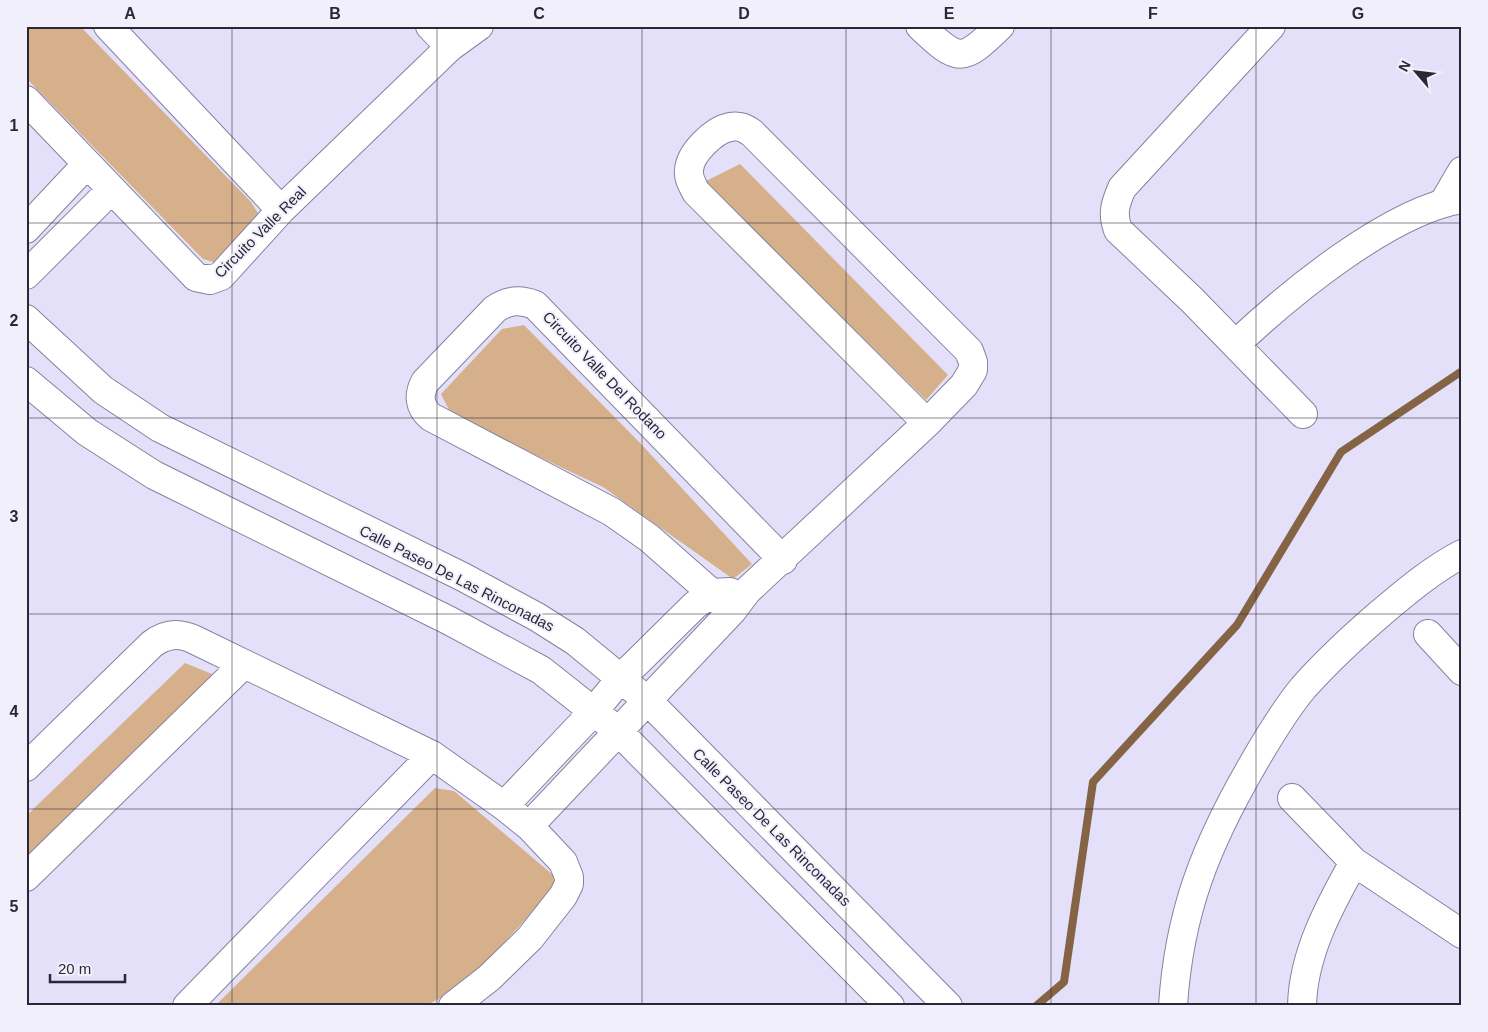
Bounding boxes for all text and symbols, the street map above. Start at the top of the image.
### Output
text: A [124,5,136,22]
text: B [329,5,341,22]
text: C [533,5,545,22]
text: D [738,5,750,22]
text: E [944,5,955,22]
text: F [1148,5,1158,22]
text: G [1352,5,1364,22]
north arrow [1390,48,1440,98]
text: N [1395,58,1414,74]
text: 1 [10,117,19,134]
street label: Circuito Valle Real [211,183,309,281]
street label: Circuito Valle Del Rodano [540,308,670,442]
text: 2 [10,312,19,329]
text: 3 [10,508,19,525]
street label: Calle Paseo De Las Rinconadas [357,521,557,635]
text: 4 [10,703,19,720]
street label: Calle Paseo De Las Rinconadas [690,745,854,909]
text: 5 [10,898,19,915]
scale bar [50,952,125,984]
text: 20 m [58,960,91,977]

